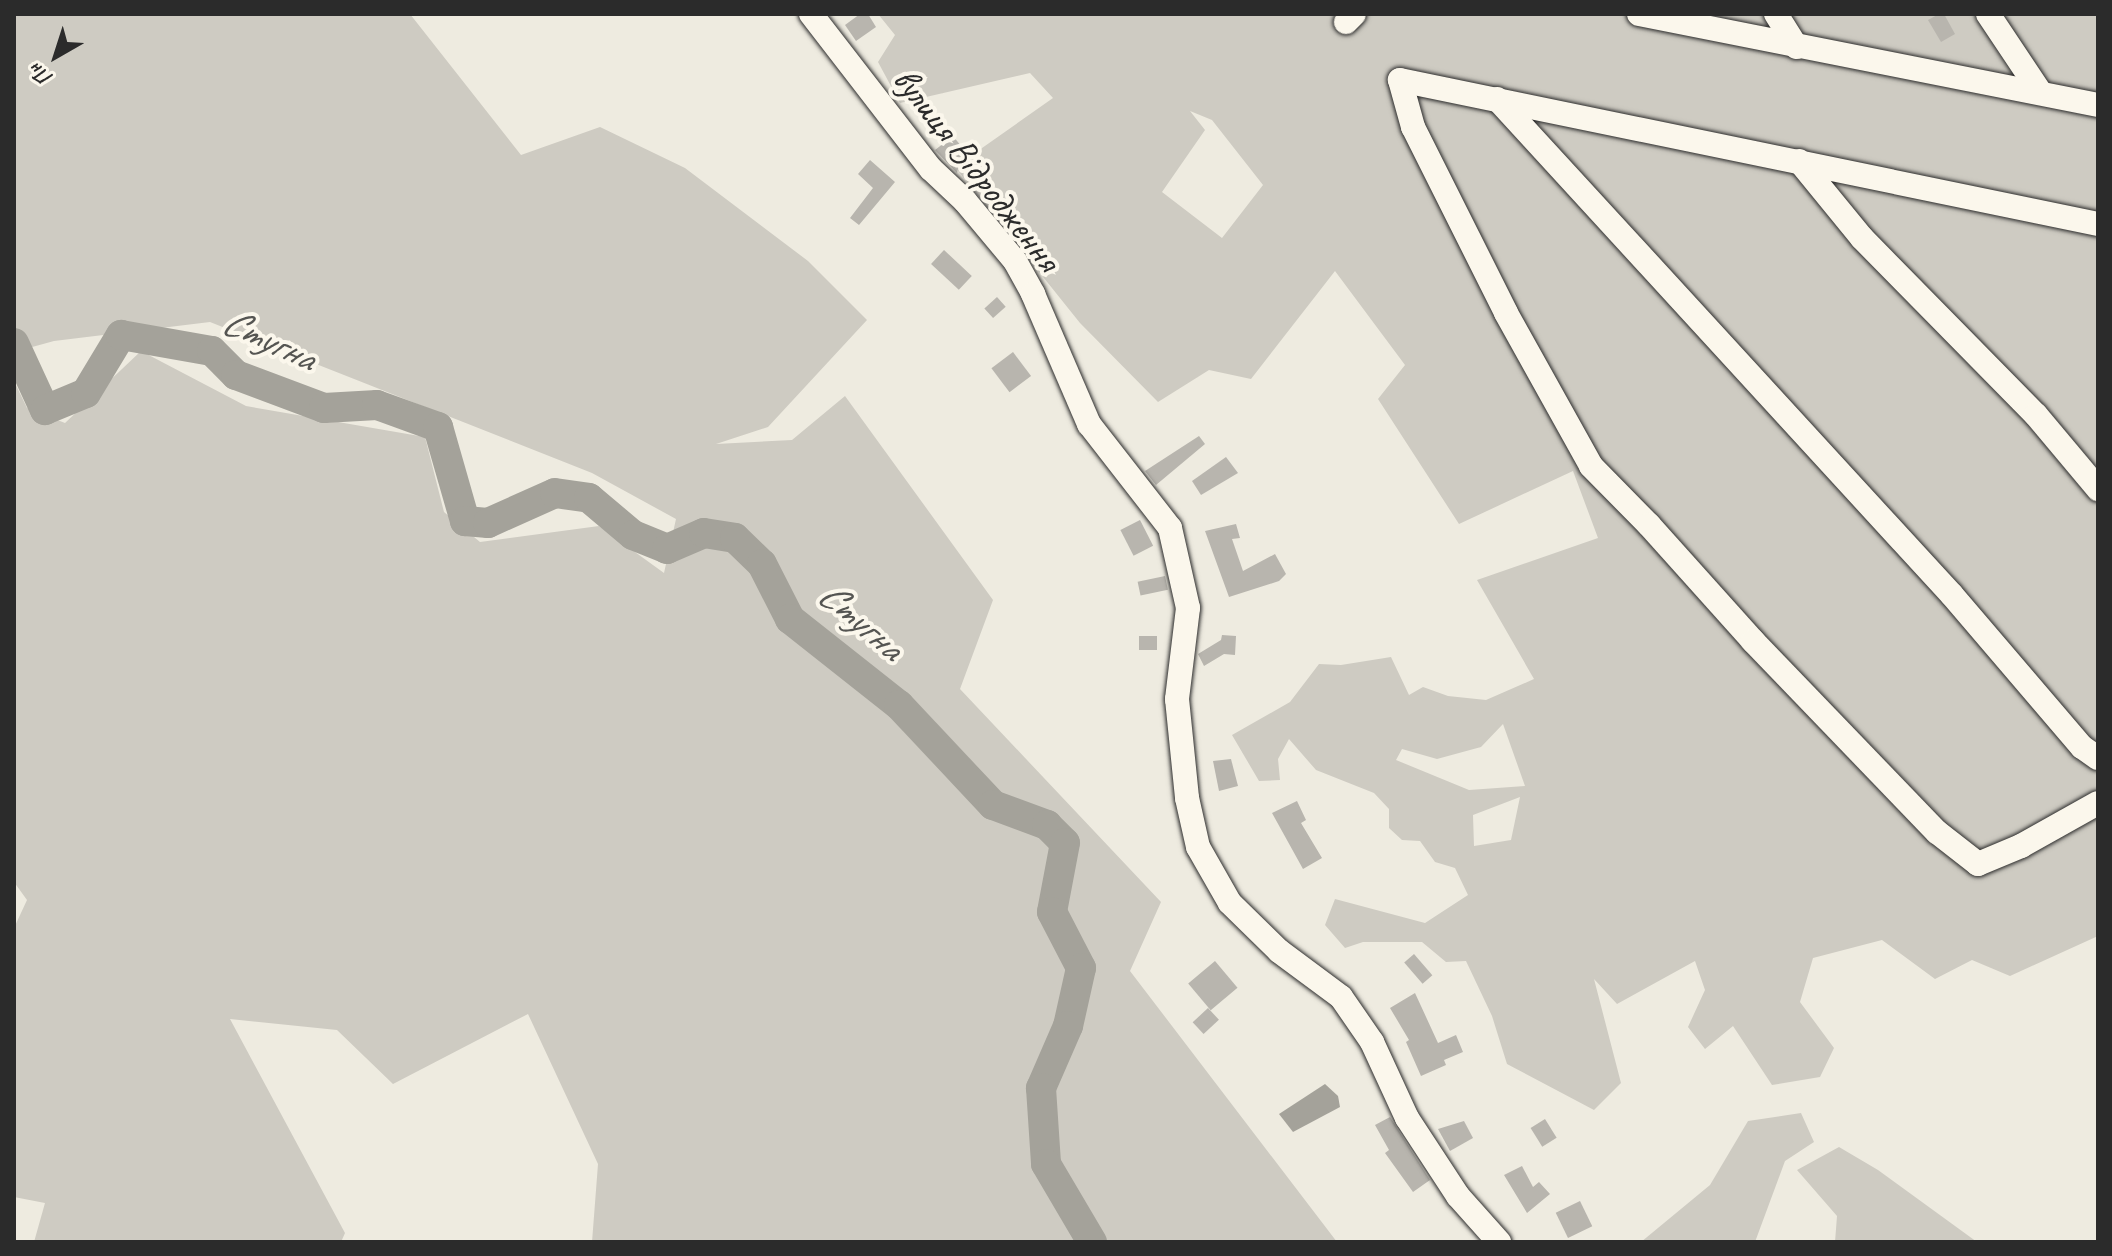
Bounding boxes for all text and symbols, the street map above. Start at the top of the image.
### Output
north arrow [16,16,96,96]
text: Пн [23,57,59,93]
street label: вулиця Відродження [883,58,1071,280]
water label: Стугна [215,297,323,381]
water label: Стугна [809,570,913,670]

